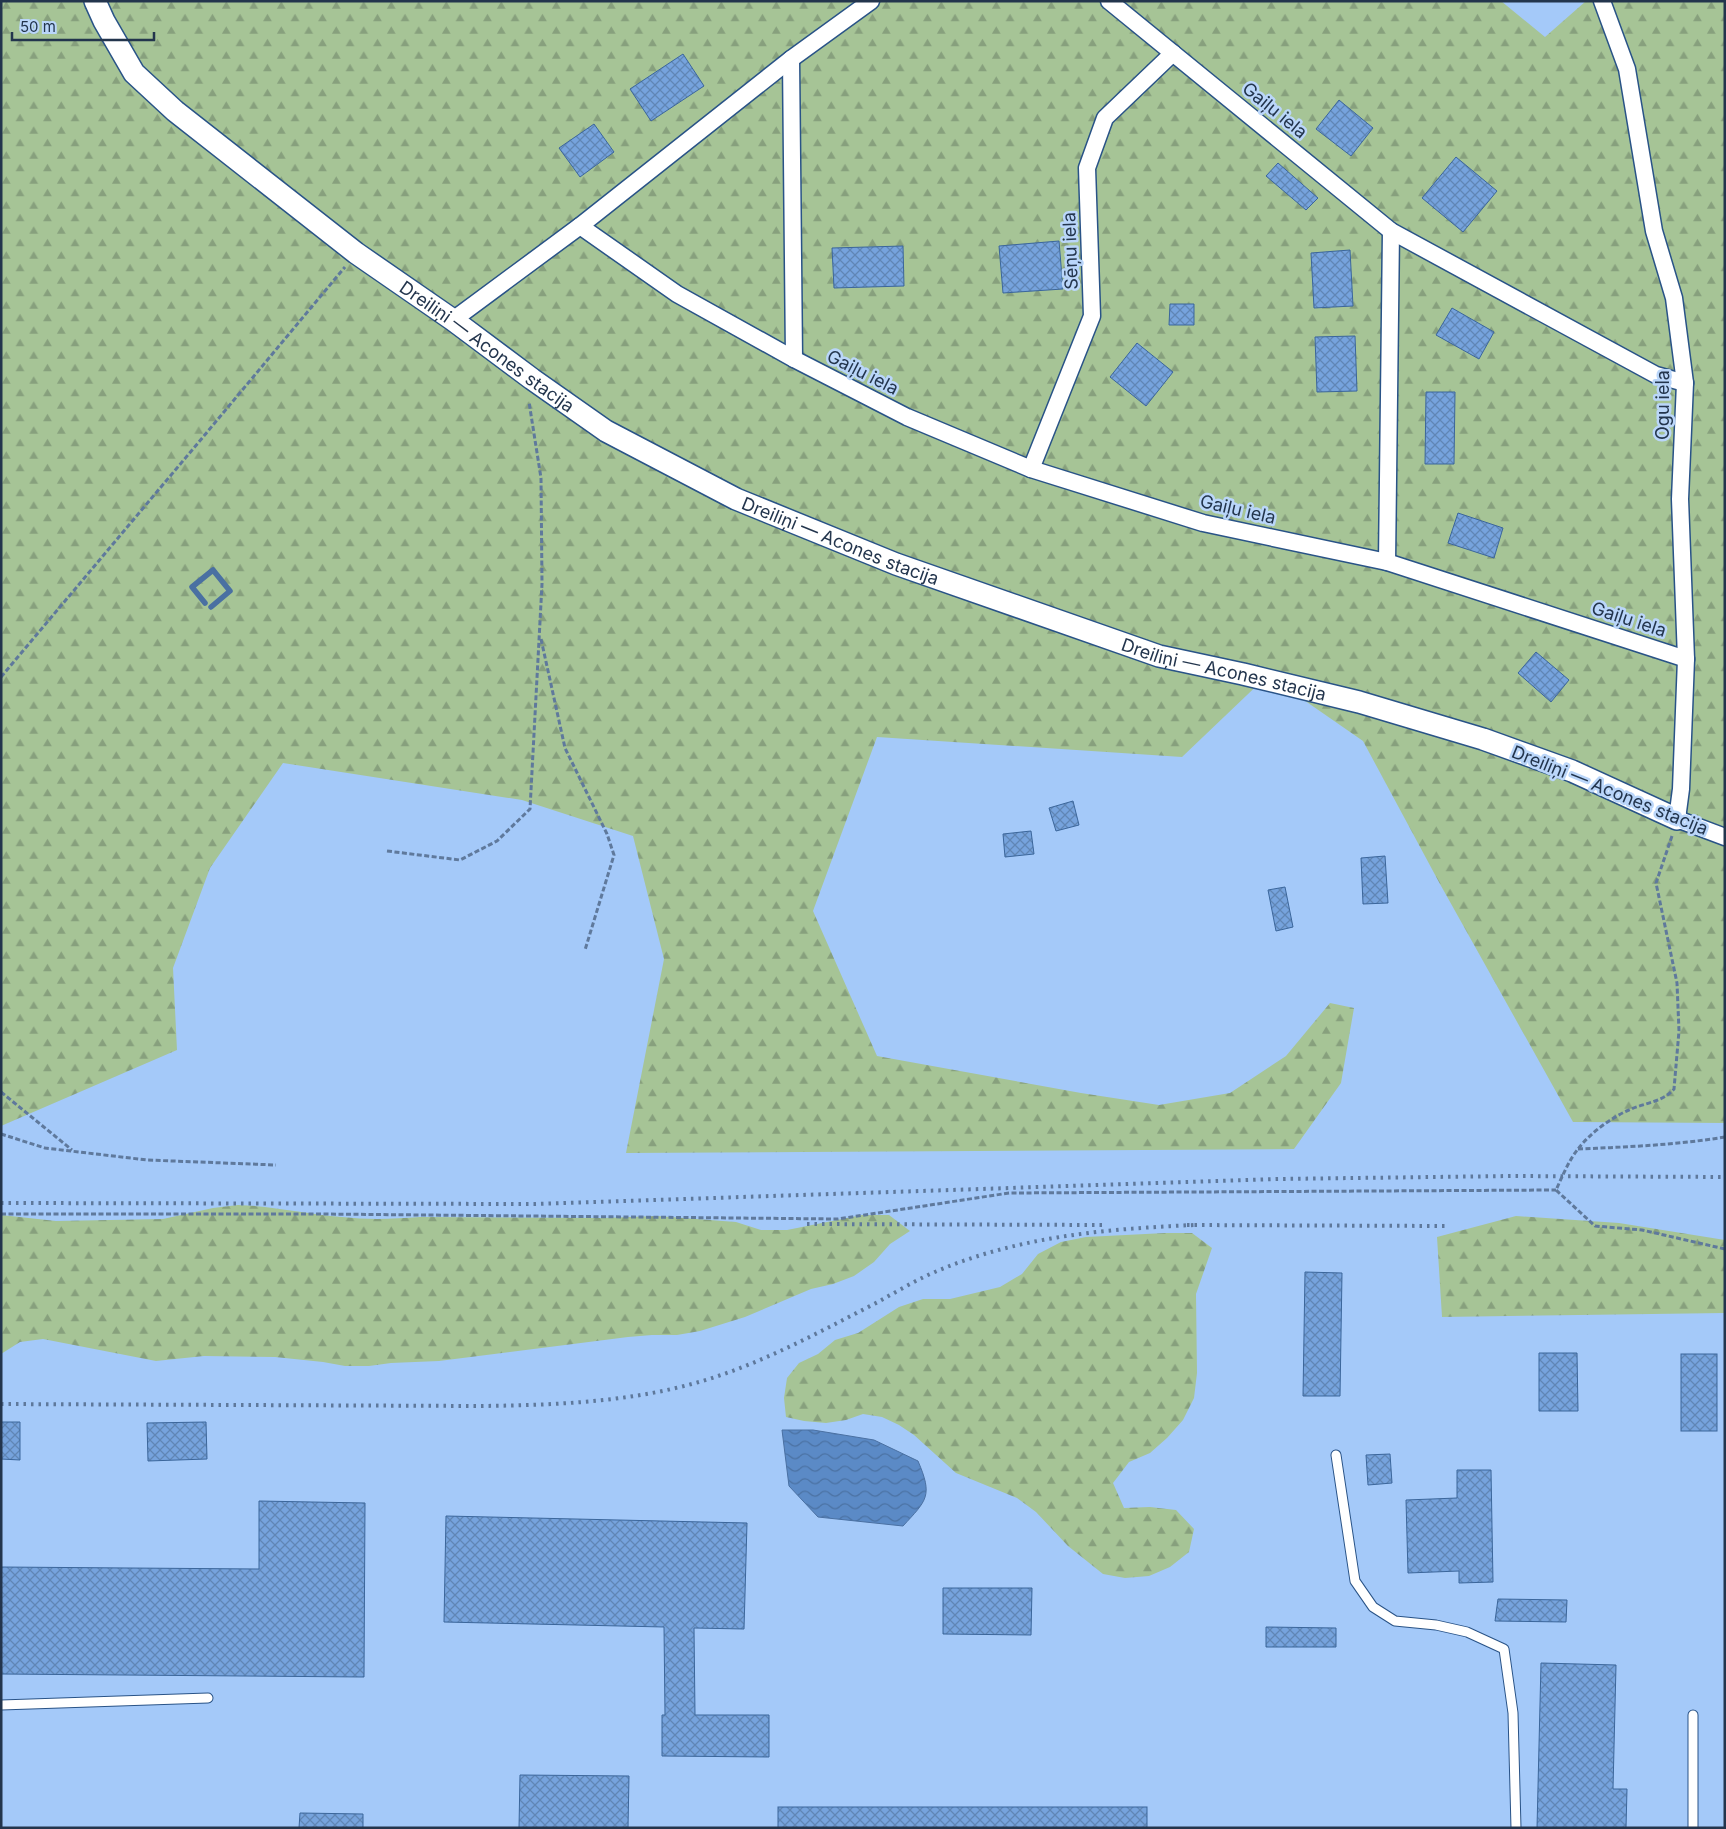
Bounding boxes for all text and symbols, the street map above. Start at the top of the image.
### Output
scale bar [12,10,155,42]
text: 50 m [20,17,56,36]
street label: Gaiļu iela [1238,78,1312,143]
street label: Sēņu iela [1058,212,1083,290]
street label: Dreiliņi — Acones stacija [396,276,579,416]
street label: Gaiļu iela [823,345,902,400]
street label: Ogu iela [1652,370,1673,440]
street label: Gaiļu iela [1198,490,1278,529]
street label: Dreiliņi — Acones stacija [739,492,942,589]
street label: Gaiļu iela [1589,597,1669,642]
street label: Dreiliņi — Acones stacija [1119,633,1328,704]
street label: Dreiliņi — Acones stacija [1508,741,1711,840]

